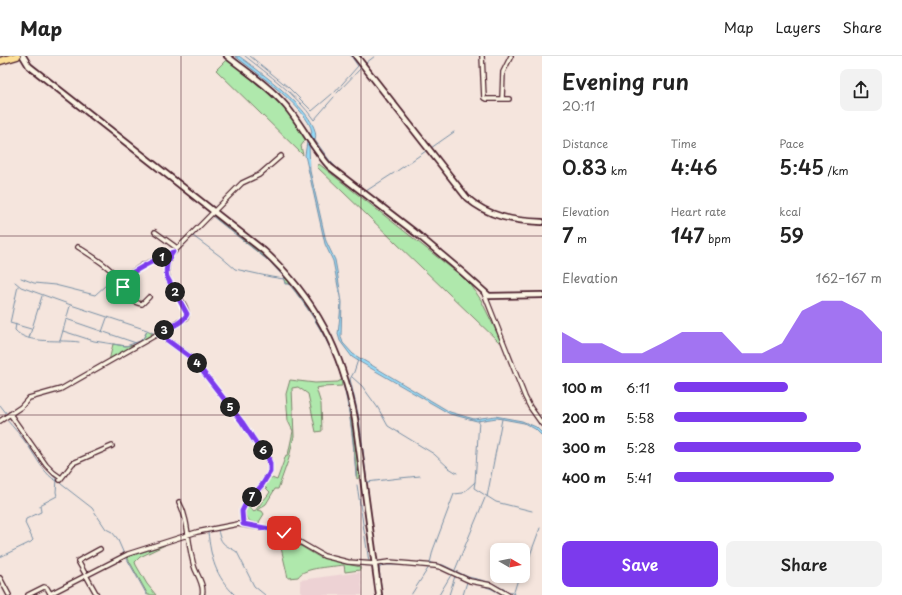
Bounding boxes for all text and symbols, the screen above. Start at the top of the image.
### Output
text: Map [20,14,62,42]
text: Map [724,17,754,38]
text: Layers [776,17,821,38]
text: Share [843,17,882,38]
text: Evening run [562,64,689,97]
button: share [840,69,882,111]
text: 20:11 [562,96,595,115]
text: Distance [562,135,608,152]
text: Time [671,135,697,152]
text: Pace [779,135,804,152]
text: 0.83 [562,152,607,182]
text: 4:46 [671,152,718,182]
text: 5:45 [779,152,824,182]
text: km [607,162,627,179]
text: /km [824,162,849,179]
text: Elevation [562,203,609,220]
text: Heart rate [671,203,726,220]
text: kcal [779,203,801,220]
text: 7 [562,220,573,250]
text: 147 [671,220,705,250]
text: 59 [779,220,804,250]
text: m [573,230,587,247]
text: bpm [705,230,731,247]
pin: 1 [152,247,172,267]
text: 1 [159,248,165,265]
text: Elevation [562,268,618,287]
text: 162–167 m [816,268,882,287]
pin [106,270,140,304]
icon: arrive [112,276,134,298]
pin: 2 [165,282,185,302]
text: 2 [171,283,179,300]
pin: 3 [154,320,174,340]
text: 3 [160,321,168,338]
pin: 4 [187,353,207,373]
text: 4 [193,354,201,371]
text: 100 m [562,378,603,397]
text: 6:11 [626,378,650,397]
pin: 5 [220,397,240,417]
text: 5 [226,398,234,415]
text: 200 m [562,408,606,427]
text: 5:58 [626,408,655,427]
text: 300 m [562,438,606,457]
text: 5:28 [626,438,655,457]
pin: 6 [253,440,273,460]
text: 6 [259,441,267,458]
text: 400 m [562,468,606,487]
text: 5:41 [626,468,652,487]
pin: 7 [242,487,262,507]
text: 7 [249,488,255,505]
pin [267,516,301,550]
icon: check [273,522,295,544]
button: Save [562,541,718,587]
button: Share [726,541,882,587]
north arrow [490,543,530,583]
map controls [490,543,530,583]

